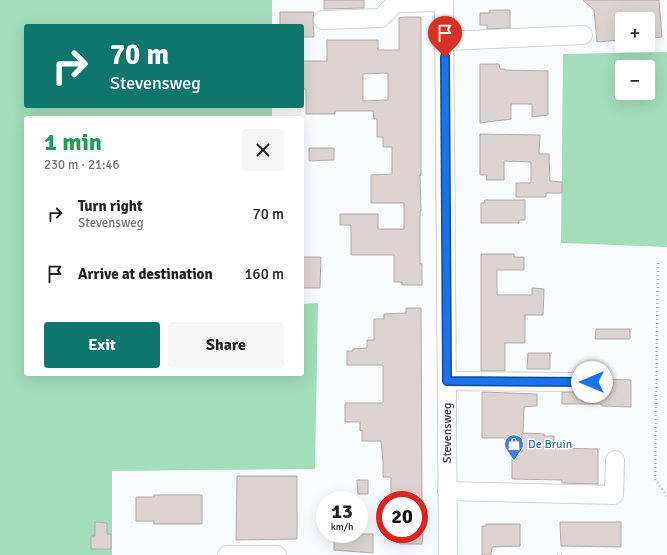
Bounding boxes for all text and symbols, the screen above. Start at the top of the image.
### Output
map controls [615,12,655,100]
button: + [615,12,655,52]
pin [428,16,462,57]
icon: arrive [434,22,456,44]
text: 70 m [110,38,169,72]
icon: right [44,40,96,92]
button: − [615,60,655,100]
text: Stevensweg [110,72,201,94]
text: 1 min [44,127,102,157]
button: close [242,129,284,171]
text: 230 m · 21:46 [44,157,120,173]
text: Turn right [78,197,143,215]
icon: right [44,203,66,225]
text: 70 m [253,205,284,223]
text: Stevensweg [78,215,144,231]
icon: arrive [44,263,66,285]
text: Arrive at destination [78,265,213,283]
text: 160 m [244,265,284,283]
button: Exit [44,322,160,368]
button: Share [168,322,284,368]
position arrow [571,361,613,403]
street label: Stevensweg [440,403,455,463]
shop icon: De Bruin [503,433,525,461]
place label: De Bruin [528,437,572,452]
speed limit sign: 20 [376,491,428,543]
text: 13 [331,499,353,524]
text: km/h [331,521,353,533]

